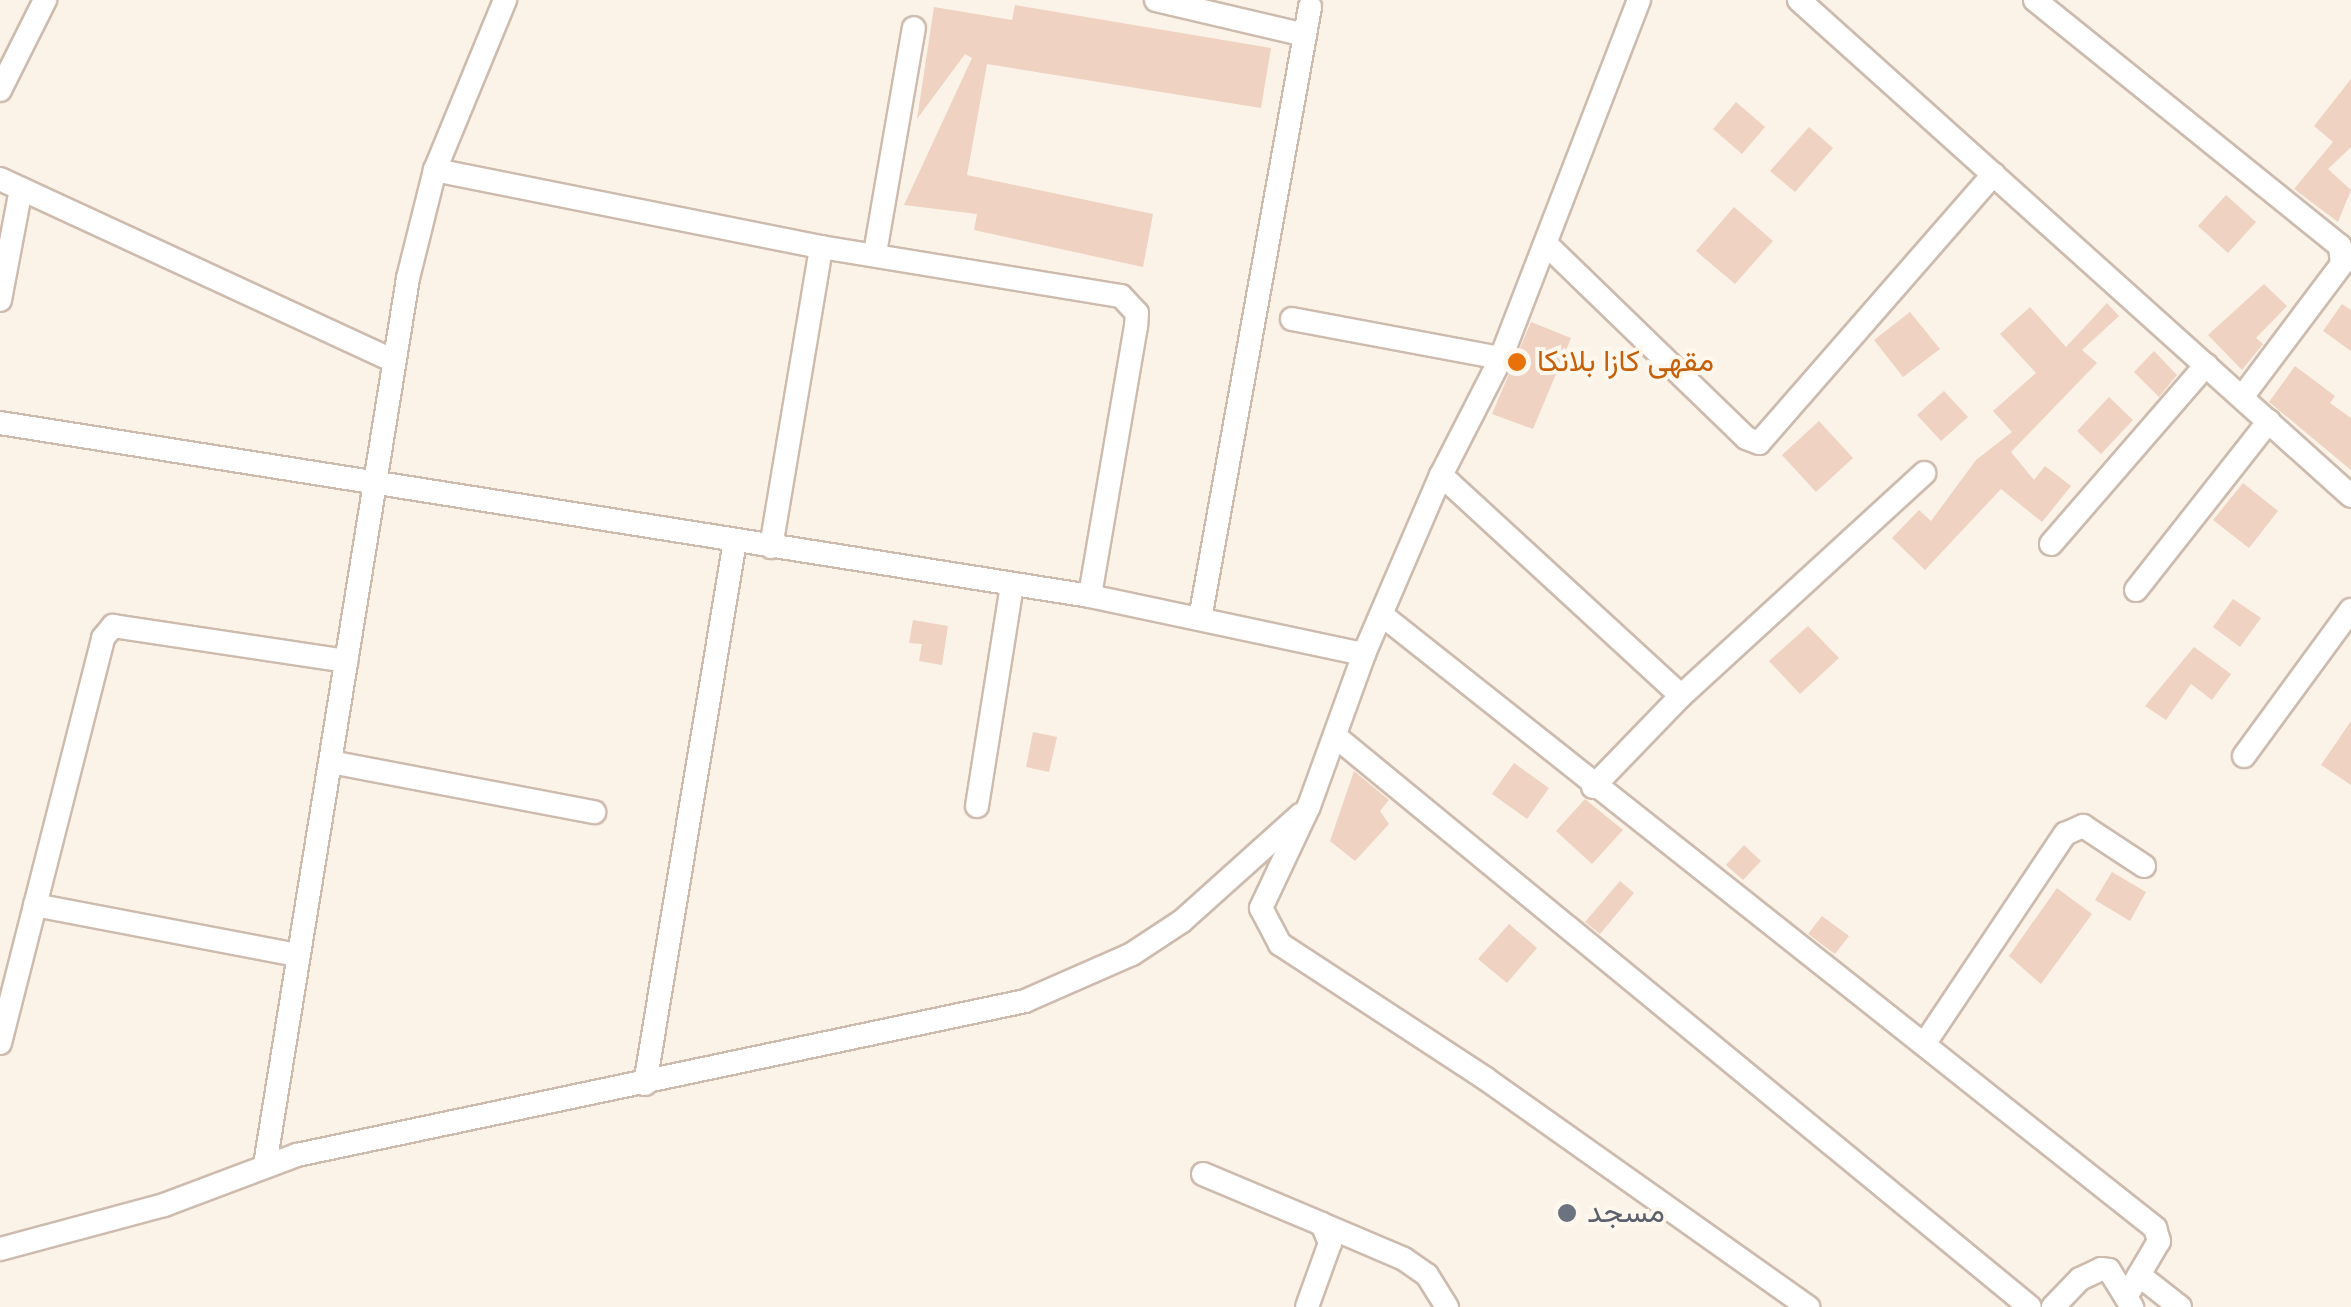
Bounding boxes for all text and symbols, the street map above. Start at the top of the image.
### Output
place label: مقهى كازا بلانكا [1537,344,1714,380]
marker: مقهى كازا بلانكا [1506,351,1528,373]
place label: مسجد [1587,1195,1665,1231]
marker: مسجد [1556,1202,1578,1224]

